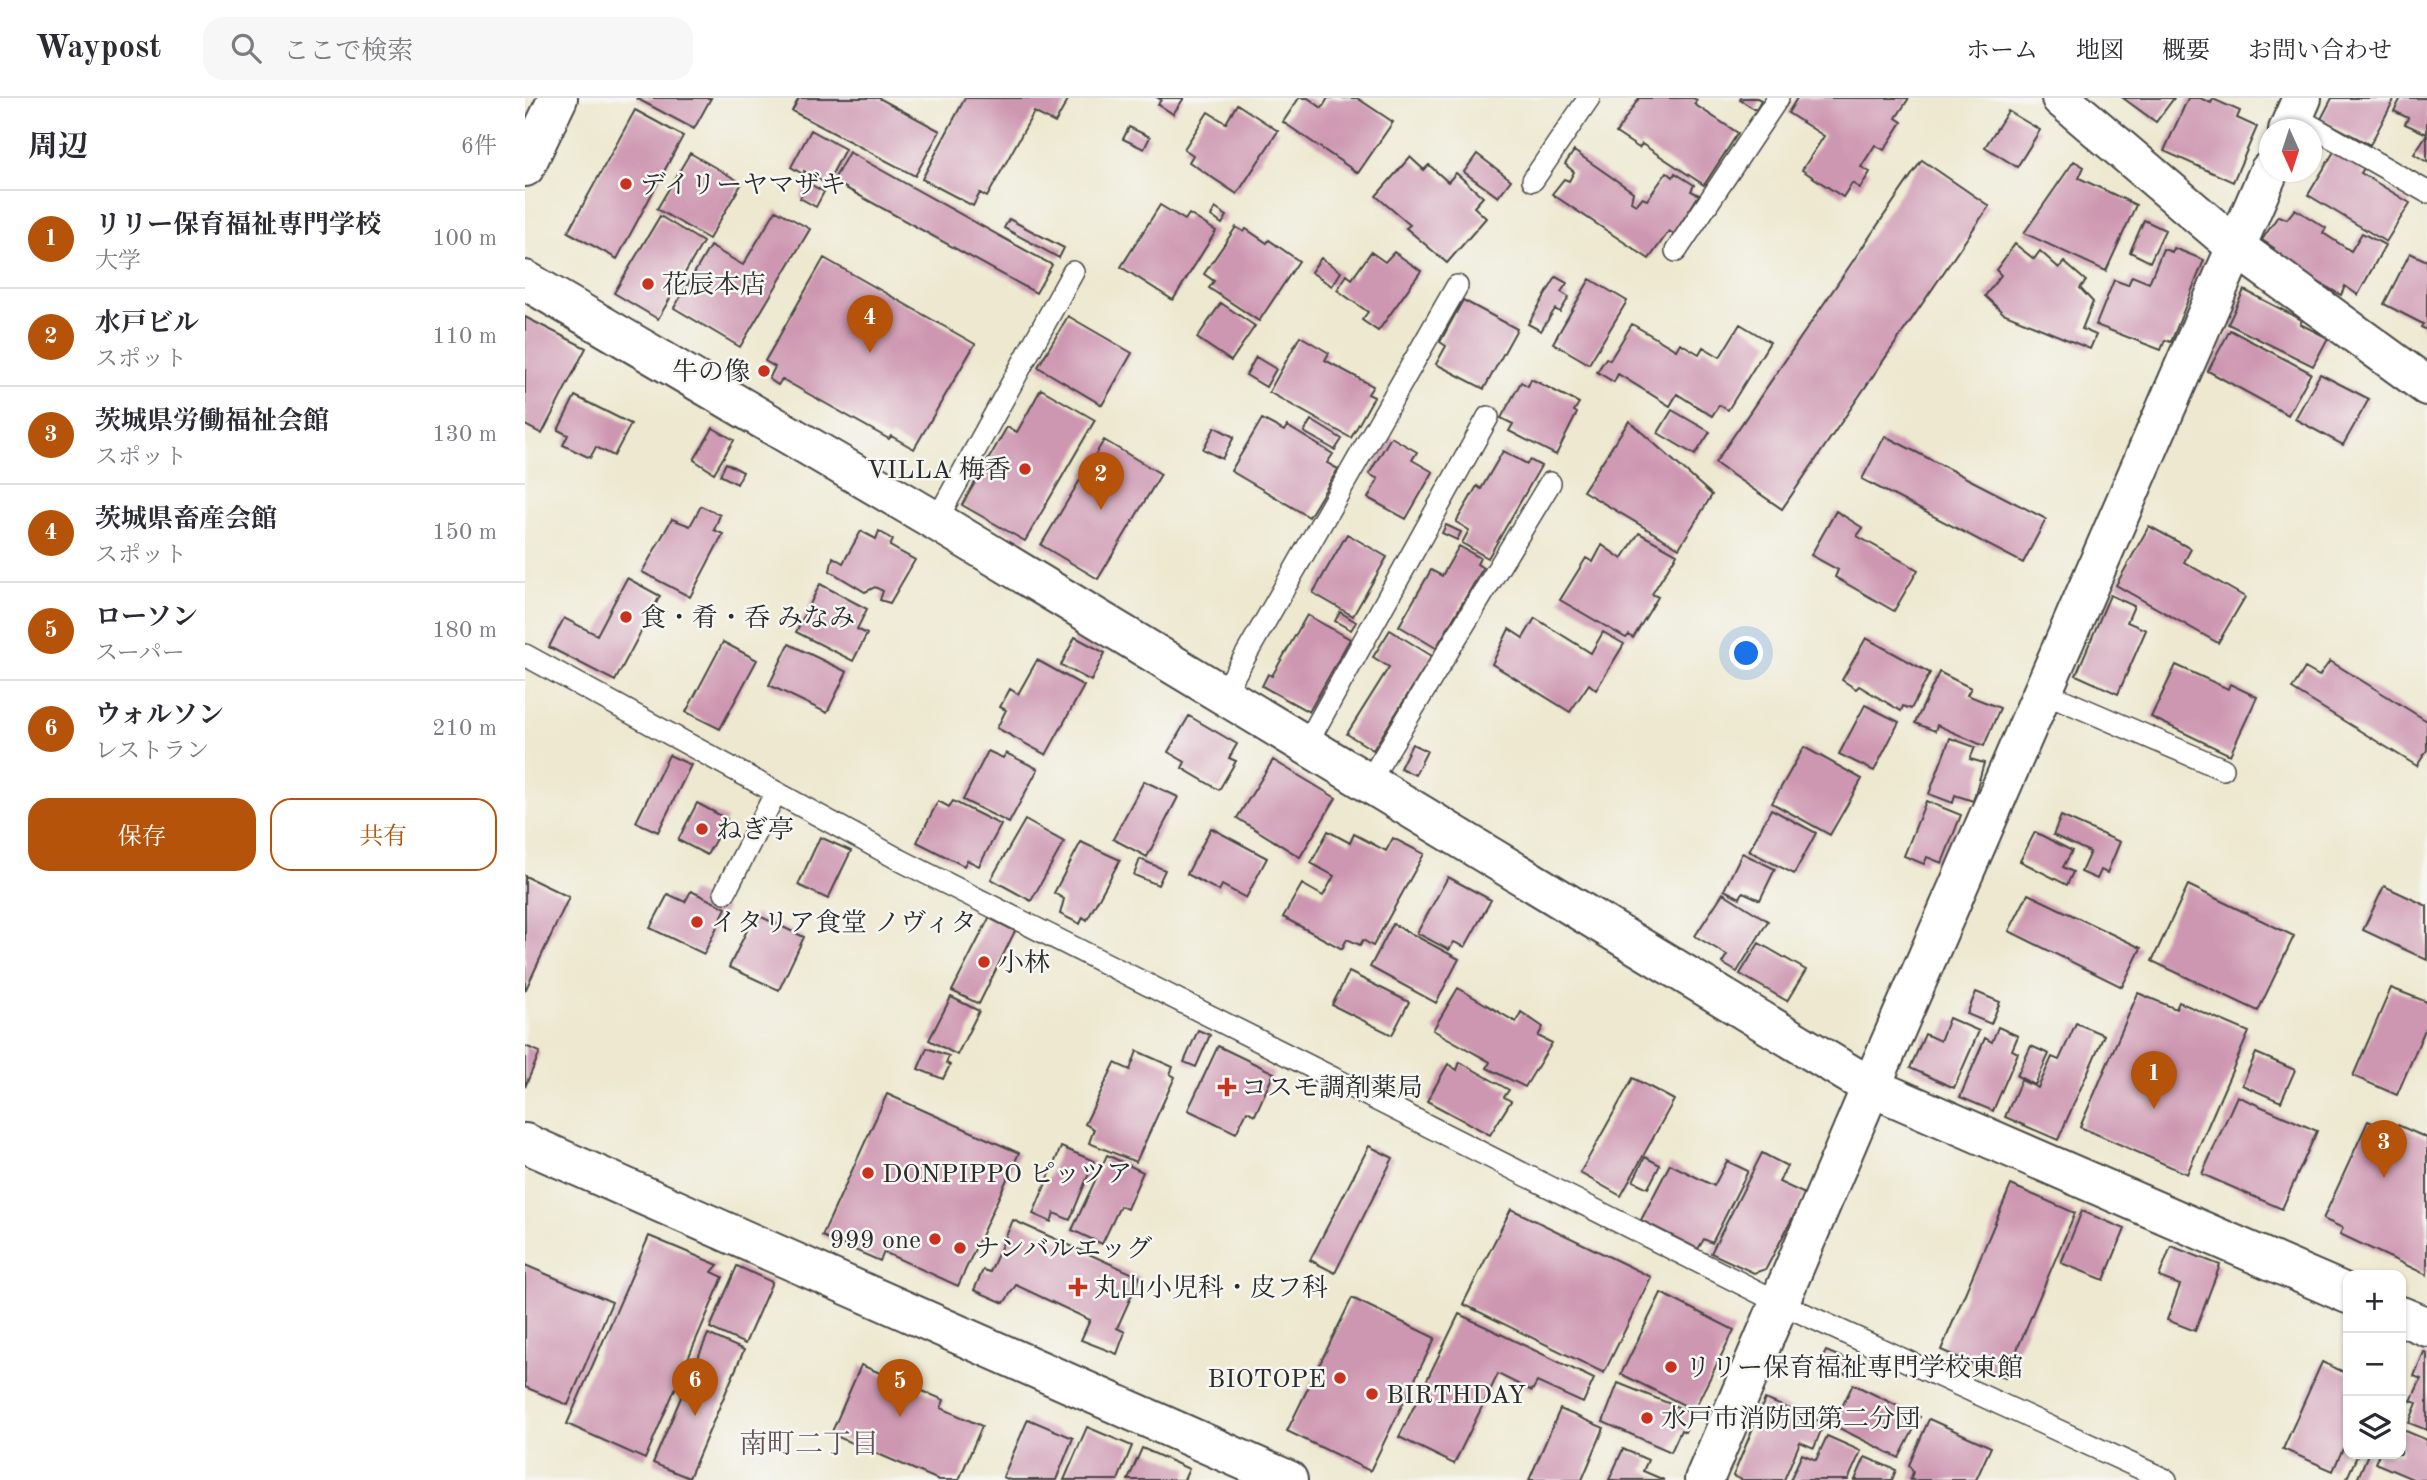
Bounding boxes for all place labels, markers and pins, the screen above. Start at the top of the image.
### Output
place label: デイリーヤマザキ [640,171,846,199]
marker: デイリーヤマザキ [618,176,634,192]
place label: 花辰本店 [662,271,766,299]
marker: 花辰本店 [640,276,656,292]
pin: 4 [847,295,893,353]
place label: 牛の像 [672,358,750,386]
marker: 牛の像 [756,363,772,379]
pin: 2 [1078,452,1124,510]
place label: VILLA 梅香 [867,456,1011,484]
marker: VILLA 梅香 [1017,461,1033,477]
place label: 食・肴・呑 みなみ [640,603,855,632]
marker: 食・肴・呑 みなみ [618,609,634,625]
place label: ねぎ亭 [716,816,794,844]
marker: ねぎ亭 [694,821,710,837]
place label: イタリア食堂 ノヴィタ [711,909,977,937]
marker: イタリア食堂 ノヴィタ [689,914,705,930]
place label: 小林 [998,949,1050,977]
marker: 小林 [976,954,992,970]
pin: 1 [2131,1051,2177,1109]
place label: コスモ調剤薬局 [1241,1074,1423,1102]
marker: コスモ調剤薬局 [1219,1079,1235,1095]
pin: 3 [2361,1120,2407,1178]
place label: DONPIPPO ピッツア [882,1162,1132,1188]
marker: DONPIPPO ピッツア [860,1165,876,1181]
place label: 999 one [830,1228,921,1254]
marker: 999 one [927,1231,943,1247]
place label: ナンバルエッグ [974,1235,1152,1263]
marker: ナンバルエッグ [952,1240,968,1256]
place label: 丸山小児科・皮フ科 [1094,1274,1328,1302]
marker: 丸山小児科・皮フ科 [1068,1277,1088,1297]
place label: リリー保育福祉専門学校東館 [1685,1354,2023,1382]
pin: 6 [672,1358,718,1416]
pin: 5 [877,1359,923,1417]
marker: リリー保育福祉専門学校東館 [1663,1359,1679,1375]
place label: BIOTOPE [1207,1367,1326,1393]
marker: BIOTOPE [1332,1370,1348,1386]
place label: BIRTHDAY [1386,1383,1526,1409]
marker: BIRTHDAY [1364,1386,1380,1402]
place label: 水戸市消防団第二分団 [1661,1405,1921,1433]
marker: 水戸市消防団第二分団 [1639,1410,1655,1426]

